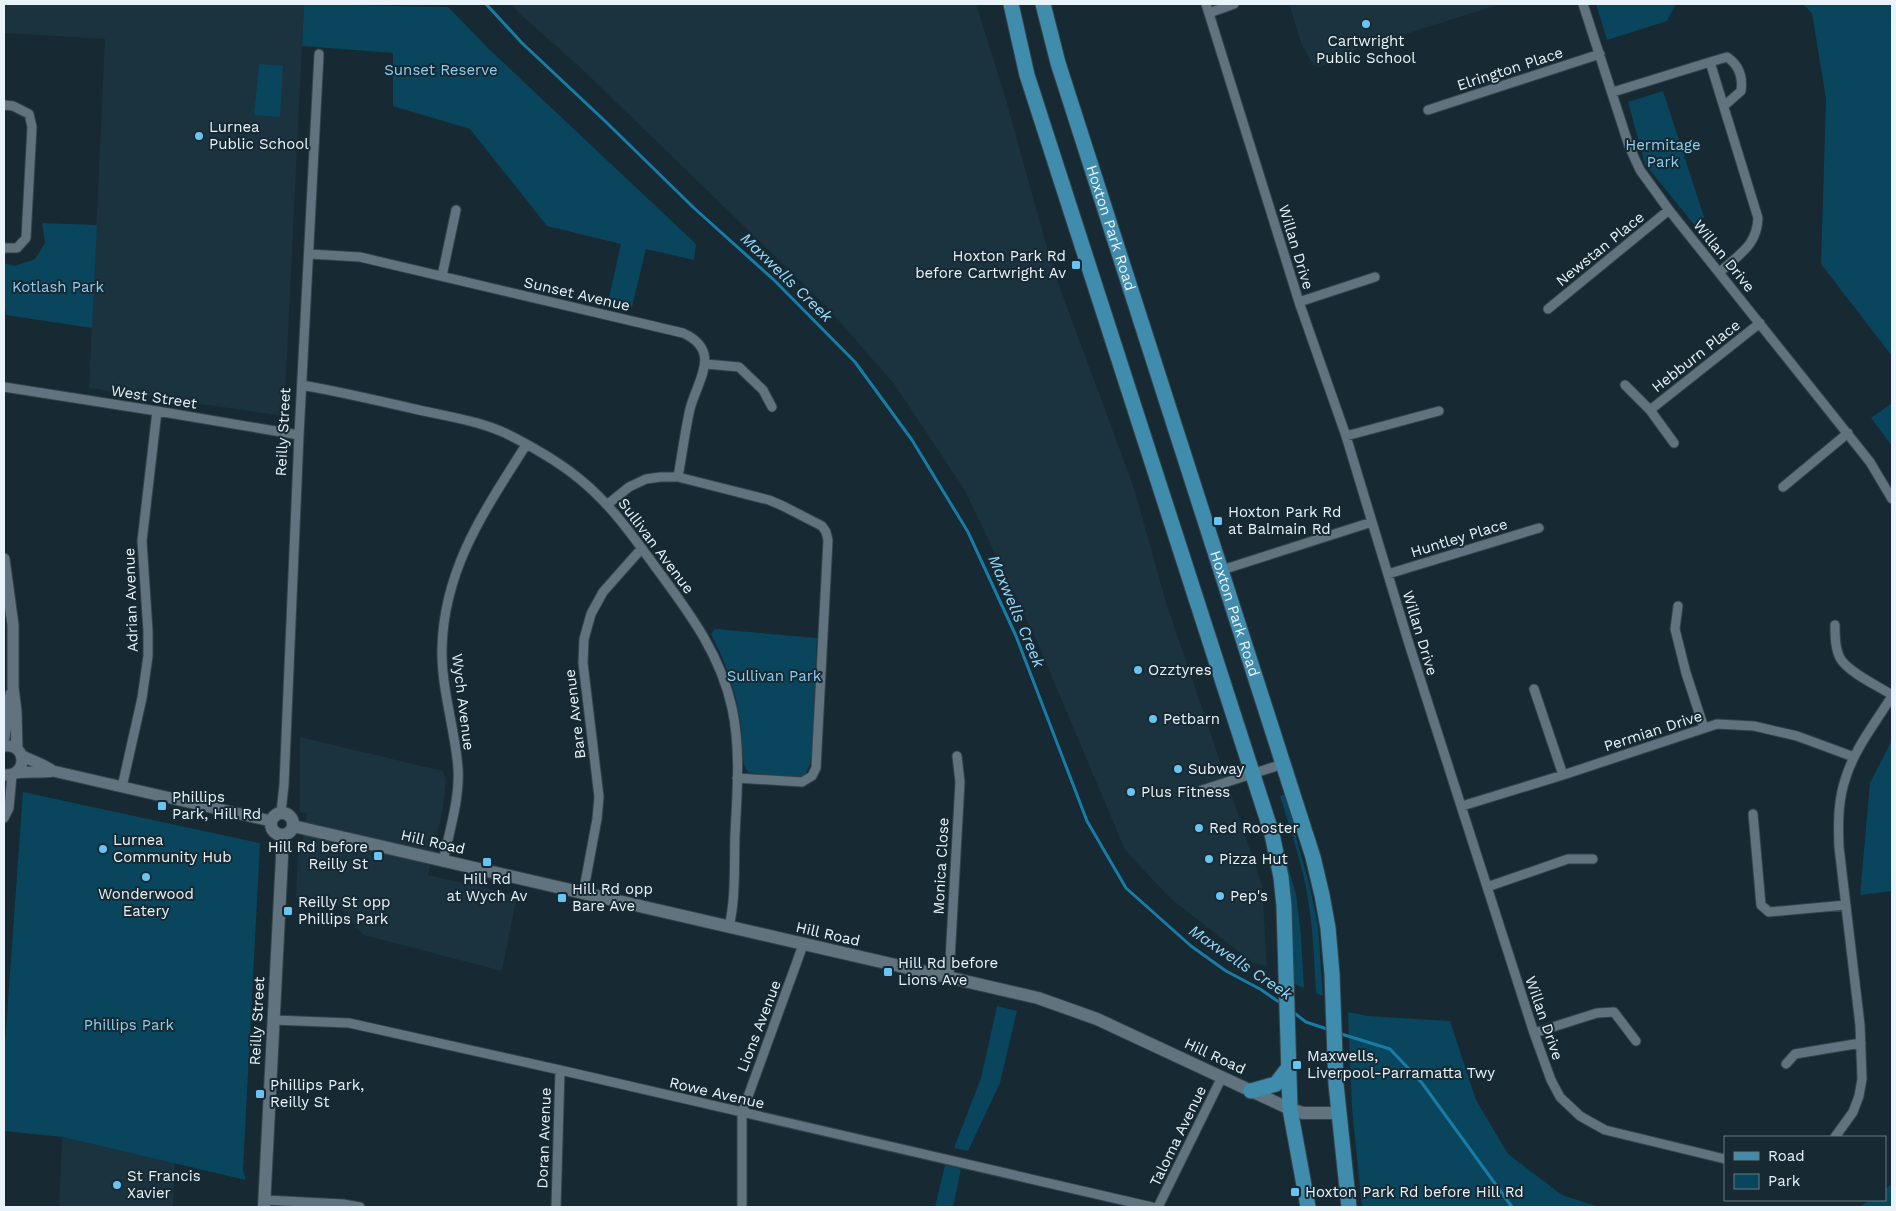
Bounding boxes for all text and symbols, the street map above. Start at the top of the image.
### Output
marker: Cartwright Public School [1360,18,1372,30]
place label: Cartwright Public School [1316,32,1416,67]
street label: Elrington Place [1455,43,1565,95]
park label: Sunset Reserve [384,61,498,79]
place label: Lurnea Public School [209,118,309,153]
marker: Lurnea Public School [193,130,205,142]
park label: Hermitage Park [1625,136,1701,171]
street label: Hoxton Park Road [1082,163,1140,293]
street label: Willan Drive [1275,202,1317,292]
street label: Newstan Place [1552,208,1648,290]
street label: Willan Drive [1689,216,1759,296]
water label: Maxwells Creek [737,229,837,327]
place label: Hoxton Park Rd before Cartwright Av [915,247,1066,282]
marker: Hoxton Park Rd before Cartwright Av [1070,259,1082,271]
street label: Sunset Avenue [522,273,632,315]
park label: Kotlash Park [12,278,104,296]
street label: Hebburn Place [1648,316,1744,396]
street label: West Street [110,381,199,413]
street label: Reilly Street [272,386,294,477]
street label: Sullivan Avenue [614,495,698,597]
place label: Hoxton Park Rd at Balmain Rd [1228,503,1341,538]
marker: Hoxton Park Rd at Balmain Rd [1212,515,1224,527]
street label: Huntley Place [1408,515,1510,561]
street label: Adrian Avenue [120,547,142,653]
street label: Hoxton Park Road [1206,548,1263,679]
water label: Maxwells Creek [984,552,1049,671]
street label: Willan Drive [1399,588,1441,678]
street label: Wych Avenue [448,653,478,751]
place label: Ozztyres [1148,661,1212,679]
marker: Ozztyres [1132,664,1144,676]
park label: Sullivan Park [727,667,822,685]
street label: Bare Avenue [561,668,589,760]
street label: Permian Drive [1602,707,1704,755]
place label: Petbarn [1163,710,1220,728]
marker: Petbarn [1147,713,1159,725]
place label: Subway [1188,760,1244,778]
marker: Subway [1172,763,1184,775]
place label: Plus Fitness [1141,783,1230,801]
marker: Plus Fitness [1125,786,1137,798]
place label: Phillips Park, Hill Rd [172,788,261,823]
marker: Phillips Park, Hill Rd [156,800,168,812]
street label: Monica Close [929,817,953,915]
place label: Red Rooster [1209,819,1299,837]
marker: Red Rooster [1193,822,1205,834]
street label: Hill Road [399,826,467,858]
place label: Lurnea Community Hub [113,831,232,866]
place label: Hill Rd before Reilly St [268,838,369,873]
marker: Lurnea Community Hub [97,843,109,855]
marker: Hill Rd before Reilly St [372,850,384,862]
place label: Pizza Hut [1219,850,1289,868]
marker: Pizza Hut [1203,853,1215,865]
marker: Hill Rd at Wych Av [481,856,493,868]
place label: Hill Rd at Wych Av [447,870,528,905]
marker: Wonderwood Eatery [140,871,152,883]
place label: Hill Rd opp Bare Ave [572,880,653,915]
place label: Wonderwood Eatery [98,885,194,920]
place label: Pep's [1230,887,1268,905]
marker: Pep's [1214,890,1226,902]
marker: Hill Rd opp Bare Ave [556,892,568,904]
place label: Reilly St opp Phillips Park [298,893,390,928]
marker: Reilly St opp Phillips Park [282,905,294,917]
street label: Hill Road [794,918,862,950]
water label: Maxwells Creek [1186,921,1297,1005]
place label: Hill Rd before Lions Ave [898,954,998,989]
marker: Hill Rd before Lions Ave [882,966,894,978]
street label: Willan Drive [1521,974,1567,1062]
street label: Reilly Street [246,975,268,1066]
street label: Lions Avenue [733,978,785,1074]
park label: Phillips Park [84,1016,175,1034]
street label: Hill Road [1182,1034,1248,1078]
place label: Maxwells, Liverpool-Parramatta Twy [1307,1047,1495,1082]
marker: Maxwells, Liverpool-Parramatta Twy [1291,1059,1303,1071]
street label: Rowe Avenue [668,1073,766,1113]
place label: Phillips Park, Reilly St [270,1076,364,1111]
street label: Taloma Avenue [1146,1083,1210,1189]
street label: Doran Avenue [533,1087,555,1189]
marker: Phillips Park, Reilly St [254,1088,266,1100]
legend [1724,1136,1886,1201]
text: Road [1768,1147,1805,1165]
place label: St Francis Xavier [127,1167,201,1202]
text: Park [1768,1172,1801,1190]
marker: St Francis Xavier [111,1179,123,1191]
place label: Hoxton Park Rd before Hill Rd [1305,1183,1524,1201]
marker: Hoxton Park Rd before Hill Rd [1289,1186,1301,1198]

